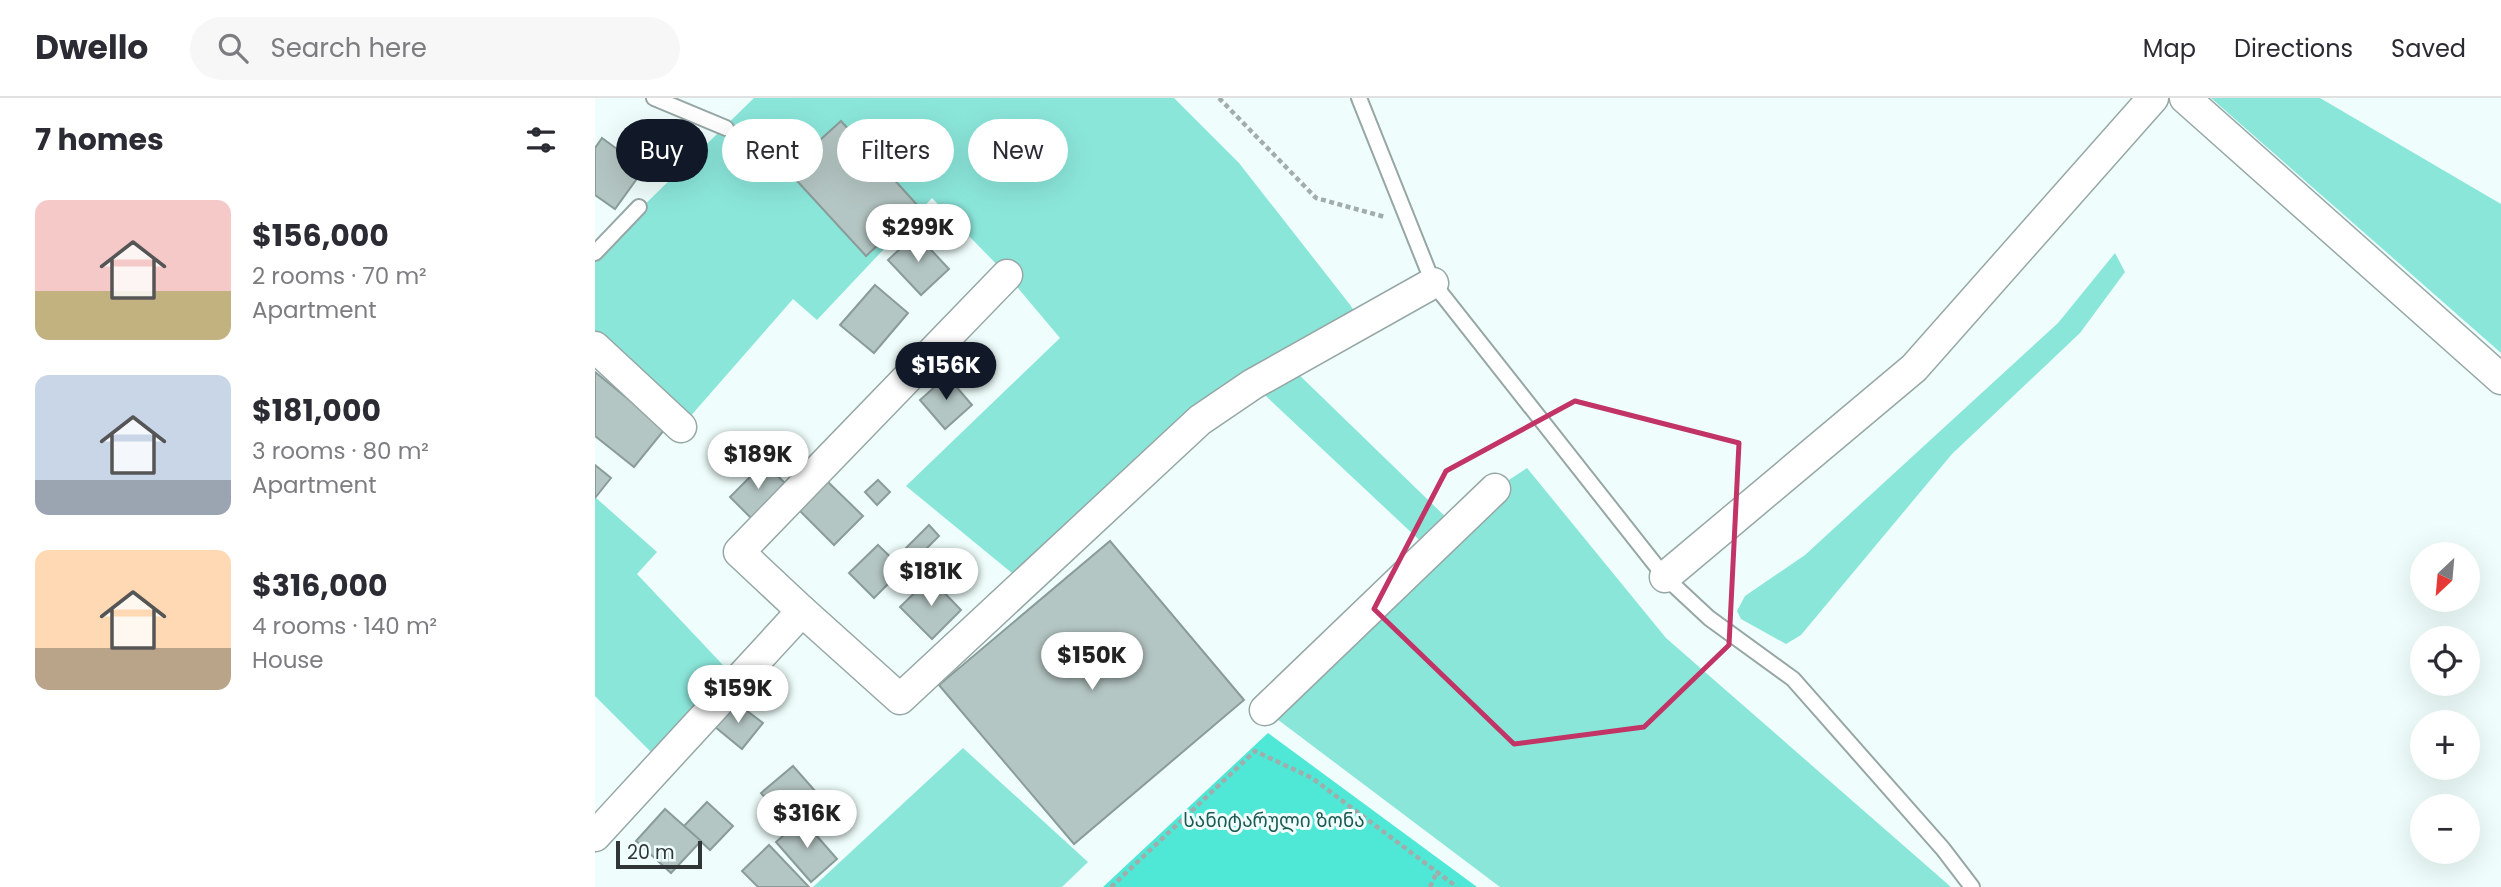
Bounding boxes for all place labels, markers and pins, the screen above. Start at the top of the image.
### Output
pin: $299K [869,204,967,264]
pin: $156K [897,342,995,402]
pin: $189K [709,432,807,491]
pin: $181K [882,548,980,608]
pin: $150K [1043,632,1141,692]
pin: $159K [689,666,787,725]
pin: $316K [758,790,856,850]

